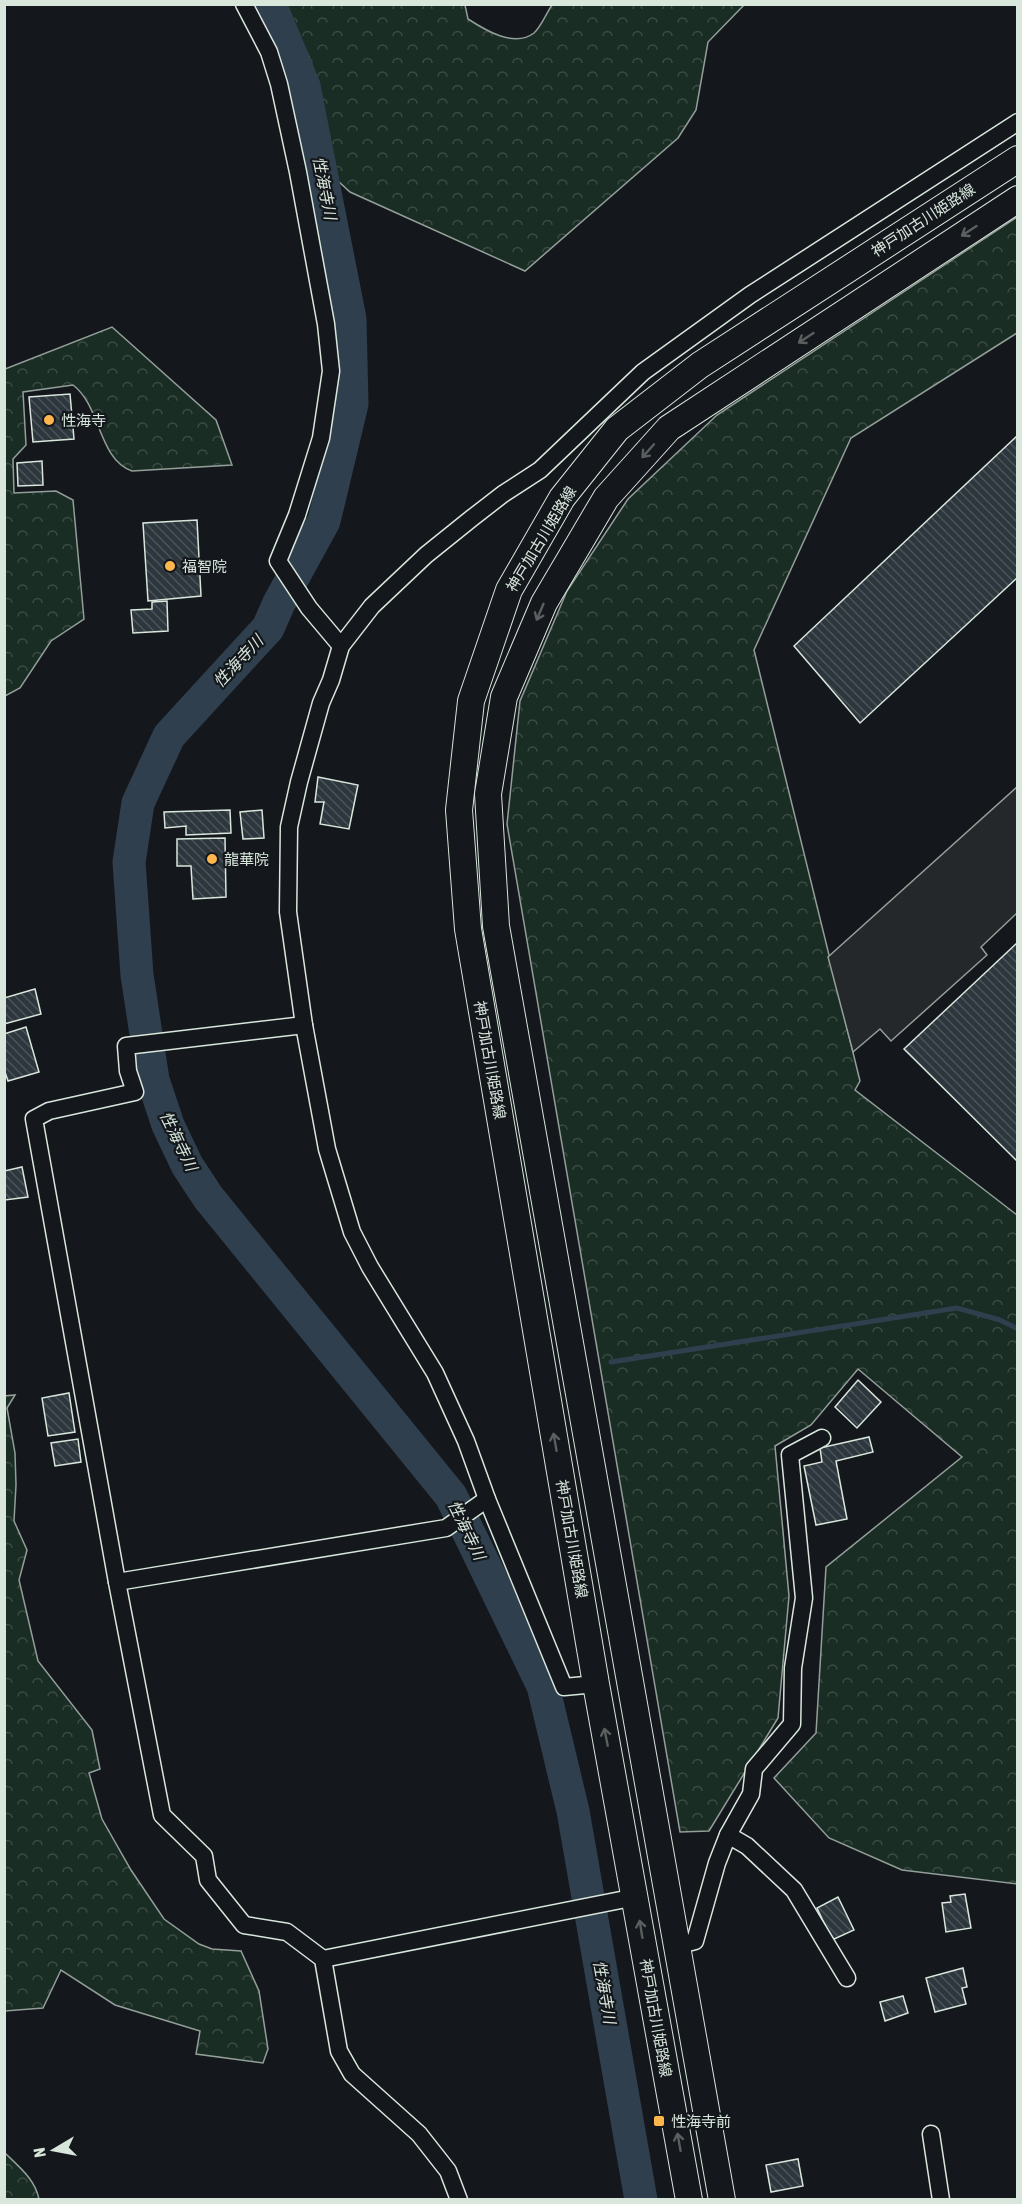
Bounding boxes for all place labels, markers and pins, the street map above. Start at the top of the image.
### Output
place label: 性海寺 [61,412,106,429]
marker: 性海寺 [42,413,56,427]
place label: 福智院 [182,558,227,575]
marker: 福智院 [163,559,177,573]
place label: 龍華院 [224,851,269,868]
marker: 龍華院 [205,852,219,866]
place label: 性海寺前 [671,2113,731,2130]
marker: 性海寺前 [652,2114,666,2128]

